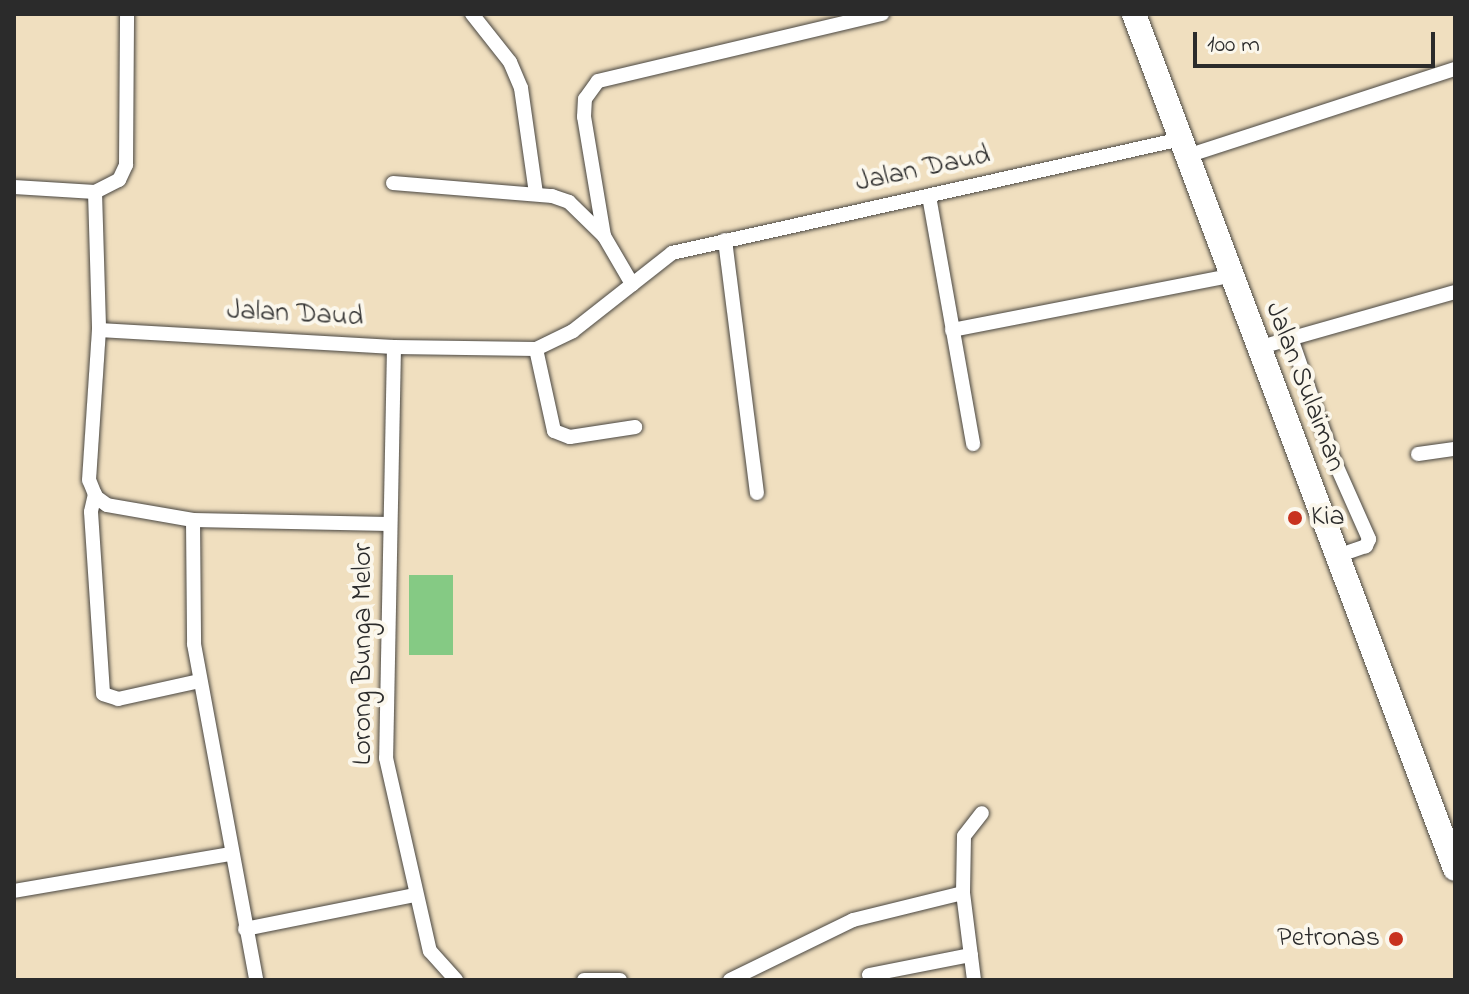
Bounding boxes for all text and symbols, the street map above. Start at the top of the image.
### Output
scale bar [1197,16,1439,66]
text: 100 m [1207,28,1260,63]
street label: Jalan Daud [853,139,993,201]
street label: Jalan Daud [226,295,364,335]
street label: Jalan Sulaiman [1256,298,1352,476]
place label: Kia [1311,501,1345,535]
marker: Kia [1286,509,1304,527]
street label: Lorong Bunga Melor [347,543,381,765]
place label: Petronas [1277,922,1380,956]
marker: Petronas [1387,930,1405,948]

